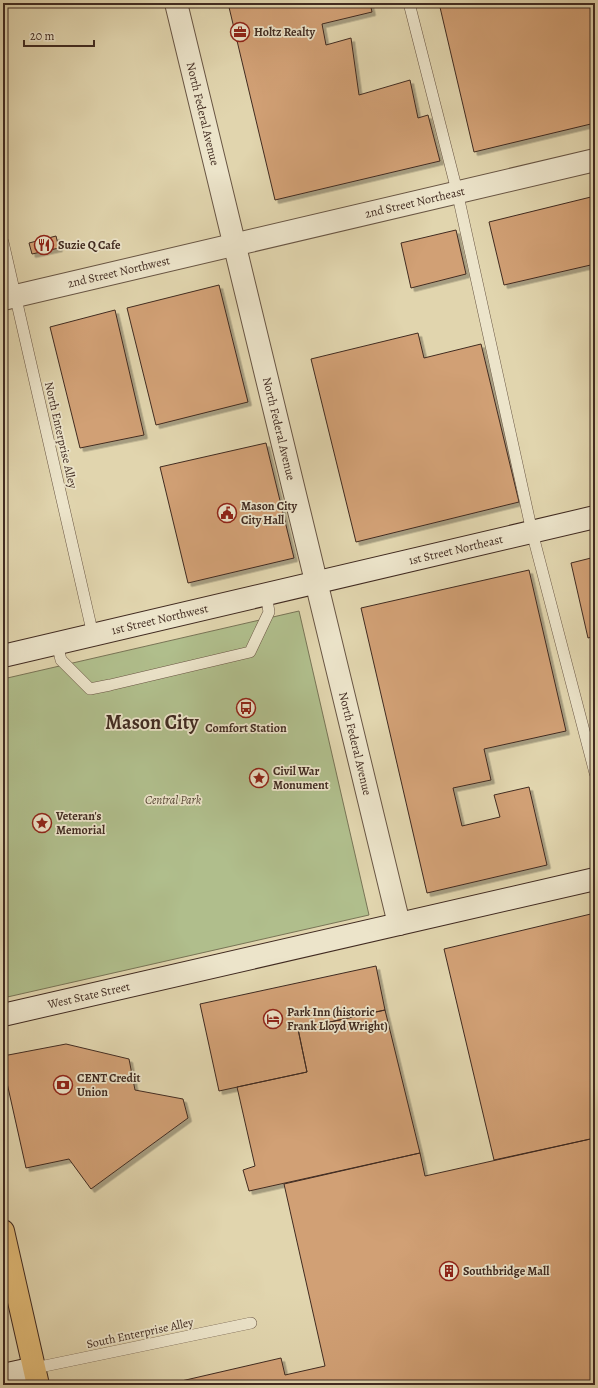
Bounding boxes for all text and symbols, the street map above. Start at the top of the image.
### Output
office icon: Holtz Realty [229,21,251,43]
scale bar [24,22,94,48]
place label: Holtz Realty [254,24,315,40]
text: 20 m [30,28,54,44]
street label: North Federal Avenue [183,60,223,167]
street label: 2nd Street Northeast [363,183,466,222]
restaurant icon: Suzie Q Cafe [33,234,55,256]
place label: Suzie Q Cafe [58,237,121,253]
street label: 2nd Street Northwest [66,252,172,292]
street label: North Federal Avenue [259,375,299,482]
street label: North Enterprise Alley [41,380,81,491]
place label: Mason City City Hall [241,498,297,528]
public building icon: Mason City City Hall [216,502,238,524]
street label: 1st Street Northeast [407,531,504,569]
street label: 1st Street Northwest [110,600,210,638]
street label: North Federal Avenue [335,690,376,797]
bus stop icon: Comfort Station [235,697,257,719]
district label: Mason City [105,709,199,736]
place label: Comfort Station [205,720,287,736]
place label: Civil War Monument [273,763,329,793]
place icon: Civil War Monument [248,767,270,789]
park label: Central Park [145,792,202,808]
place label: Veteran's Memorial [55,808,106,838]
place icon: Veteran's Memorial [31,812,53,834]
street label: West State Street [45,978,132,1013]
place label: Park Inn (historic Frank Lloyd Wright) [287,1004,388,1034]
hotel icon: Park Inn (historic Frank Lloyd Wright) [262,1008,284,1030]
place label: CENT Credit Union [77,1070,141,1100]
bank icon: CENT Credit Union [52,1074,74,1096]
building icon: Southbridge Mall [438,1260,460,1282]
place label: Southbridge Mall [463,1263,550,1279]
street label: South Enterprise Alley [85,1314,196,1352]

